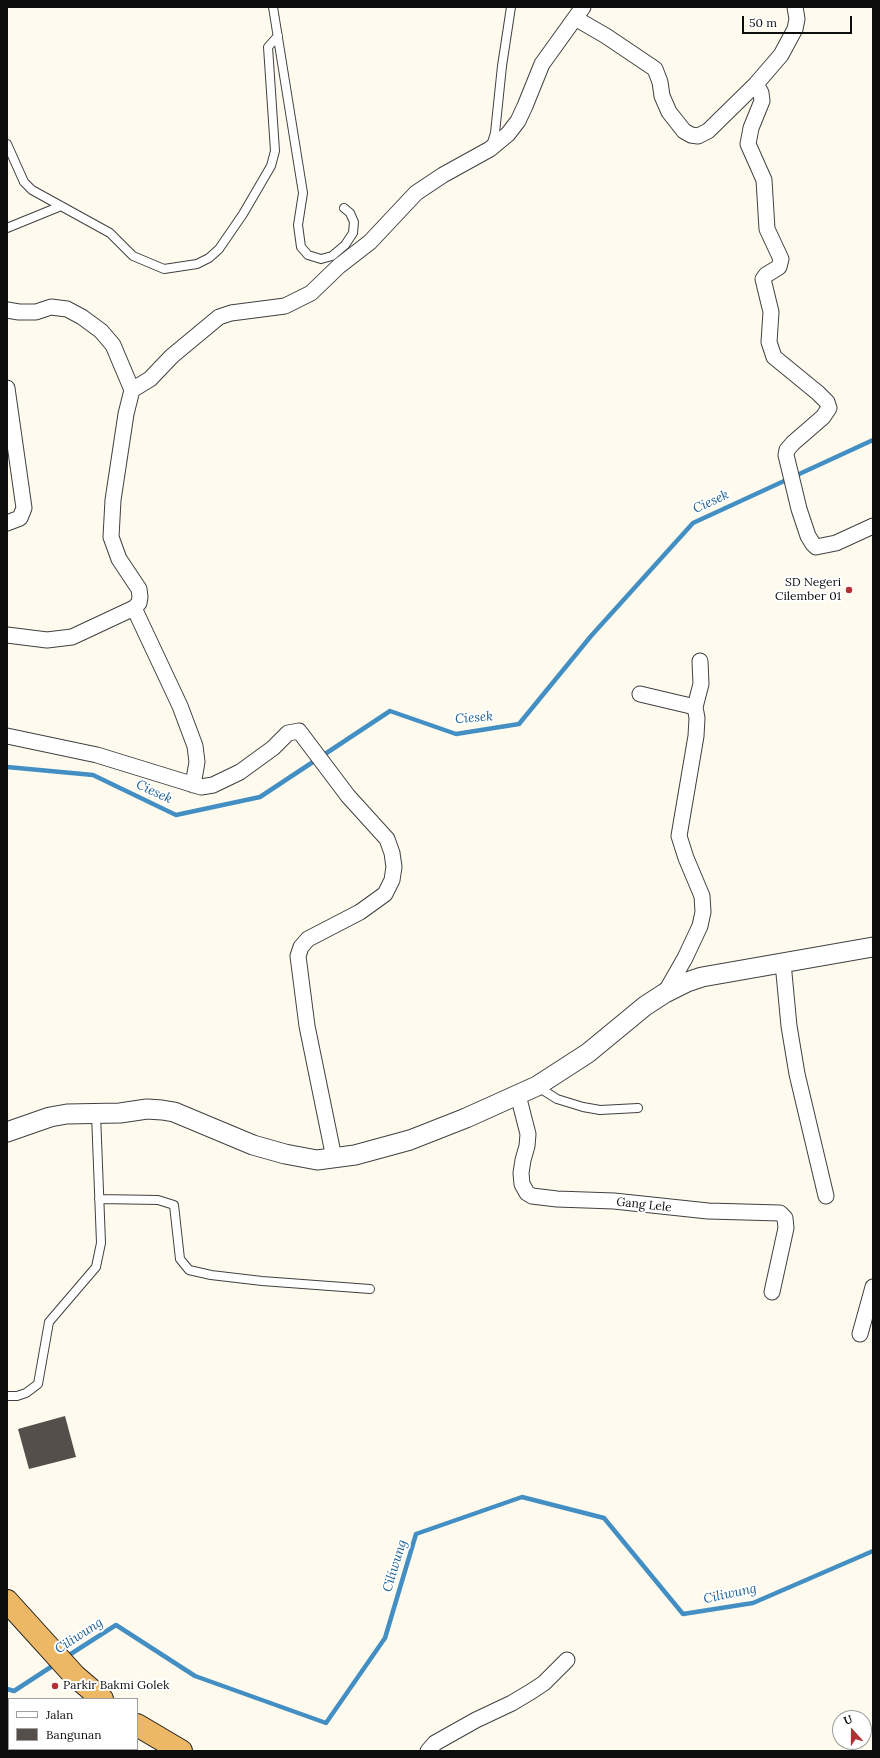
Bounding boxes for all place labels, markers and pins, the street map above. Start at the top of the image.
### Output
place label: SD Negeri Cilember 01 [775,576,841,604]
marker: SD Negeri Cilember 01 [844,585,854,595]
place label: Parkir Bakmi Golek [63,1679,169,1693]
marker: Parkir Bakmi Golek [50,1681,60,1691]

